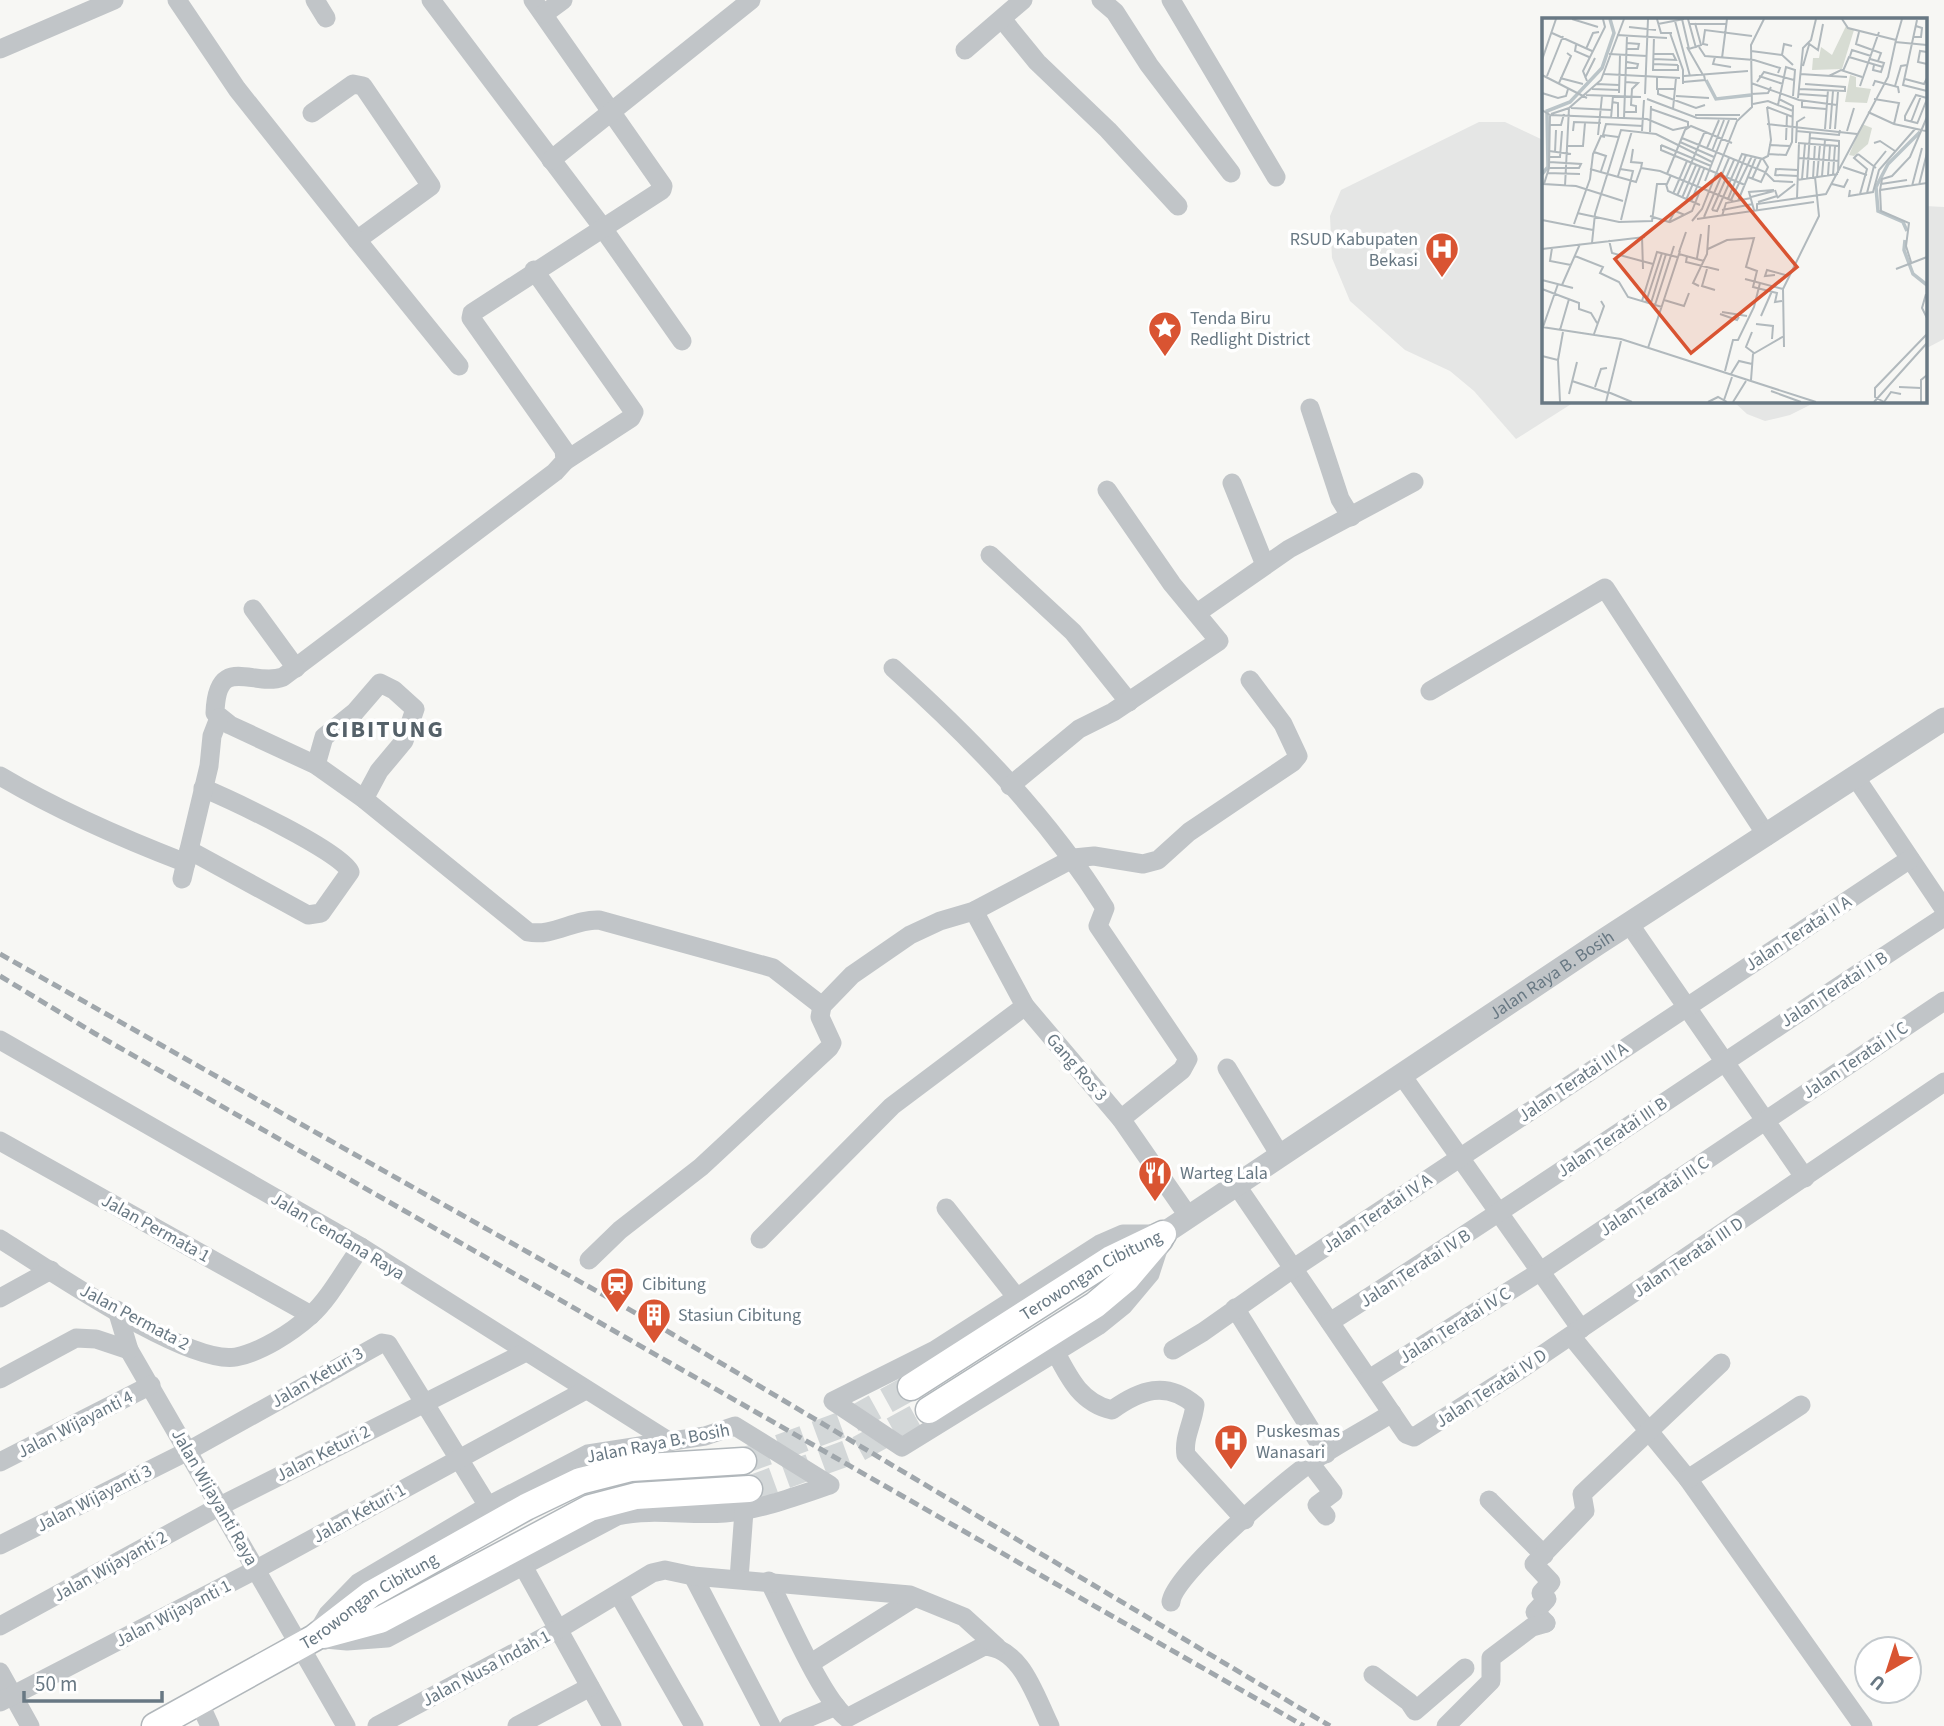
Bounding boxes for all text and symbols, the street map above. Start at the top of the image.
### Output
inset map [1542,18,1926,402]
place label: RSUD Kabupaten Bekasi [1290,227,1418,273]
hospital icon: RSUD Kabupaten Bekasi [1423,230,1461,279]
place label: Tenda Biru Redlight District [1190,306,1310,352]
place icon: Tenda Biru Redlight District [1146,309,1184,358]
district label: CIBITUNG [325,712,445,747]
street label: Jalan Teratai II A [1740,889,1857,977]
street label: Jalan Raya B. Bosih [1484,924,1619,1026]
street label: Jalan Teratai II B [1776,945,1893,1033]
street label: Jalan Teratai II C [1797,1016,1913,1105]
street label: Gang Ros 3 [1040,1028,1113,1107]
street label: Jalan Teratai III A [1514,1036,1633,1128]
street label: Jalan Teratai III B [1552,1091,1672,1184]
street label: Jalan Teratai III C [1594,1150,1714,1242]
restaurant icon: Warteg Lala [1136,1154,1174,1203]
place label: Warteg Lala [1180,1161,1268,1186]
street label: Jalan Teratai IV A [1318,1167,1437,1259]
street label: Jalan Cendana Raya [266,1187,409,1286]
street label: Jalan Permata 1 [97,1188,215,1269]
street label: Jalan Teratai III D [1628,1211,1749,1304]
street label: Jalan Teratai IV B [1355,1223,1476,1314]
street label: Terowongan Cibitung [1015,1224,1166,1327]
station icon: Cibitung [598,1265,636,1314]
place label: Cibitung [642,1272,706,1297]
street label: Jalan Permata 2 [76,1278,194,1357]
street label: Jalan Teratai IV C [1395,1281,1516,1370]
building icon: Stasiun Cibitung [635,1296,673,1345]
place label: Stasiun Cibitung [678,1303,801,1328]
street label: Jalan Keturi 3 [266,1341,368,1414]
street label: Jalan Teratai IV D [1431,1343,1552,1434]
street label: Jalan Wijayanti 4 [13,1384,137,1464]
street label: Jalan Raya B. Bosih [584,1417,732,1470]
street label: Jalan Keturi 2 [272,1419,375,1488]
place label: Puskesmas Wanasari [1256,1419,1340,1465]
hospital icon: Puskesmas Wanasari [1212,1422,1250,1471]
street label: Jalan Wijayanti Raya [165,1424,264,1570]
street label: Jalan Wijayanti 3 [32,1458,156,1538]
street label: Jalan Keturi 1 [308,1478,410,1549]
street label: Jalan Wijayanti 2 [49,1525,172,1608]
street label: Terowongan Cibitung [296,1547,443,1656]
street label: Jalan Wijayanti 1 [111,1573,235,1653]
street label: Jalan Nusa Indah 1 [417,1624,555,1713]
north arrow [1853,1635,1923,1705]
scale bar [24,1660,163,1704]
text: U [1865,1668,1892,1697]
text: 50 m [35,1669,77,1699]

